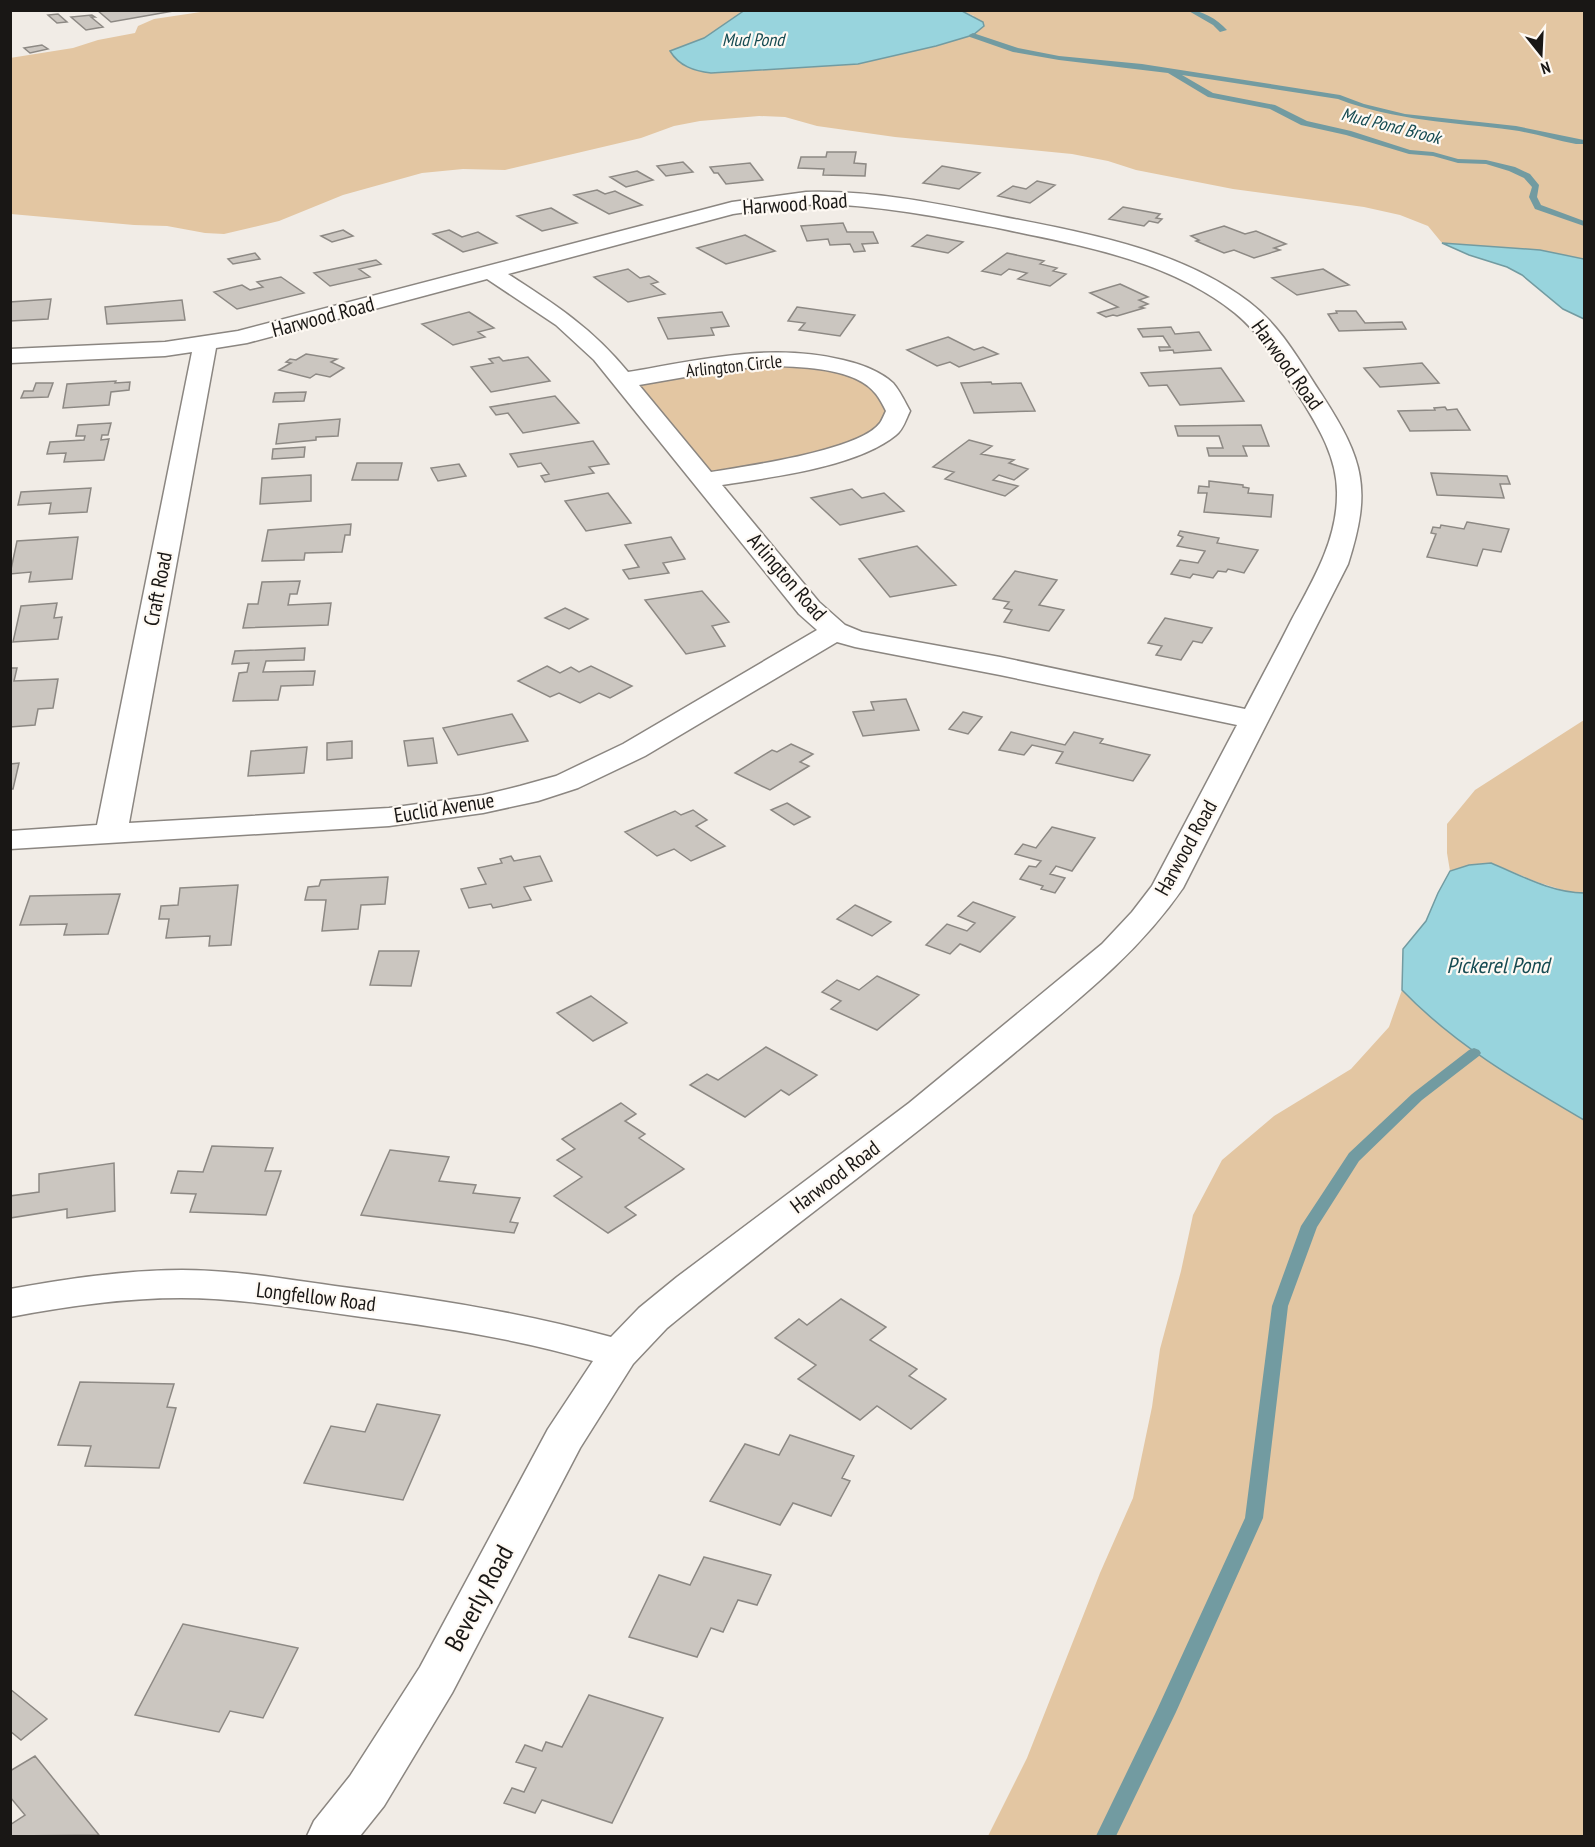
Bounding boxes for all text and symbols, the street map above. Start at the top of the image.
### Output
north arrow [1511,24,1571,84]
water label: Mud Pond [722,28,786,51]
text: N [1538,57,1553,79]
water label: Mud Pond Brook [1339,102,1445,149]
street label: Harwood Road [742,186,848,221]
street label: Harwood Road [269,290,377,343]
street label: Harwood Road [1246,314,1329,415]
street label: Arlington Circle [685,349,783,382]
street label: Arlington Road [742,527,833,626]
street label: Craft Road [137,550,178,628]
street label: Euclid Avenue [392,786,496,829]
street label: Harwood Road [1148,795,1223,900]
water label: Pickerel Pond [1447,951,1553,979]
street label: Harwood Road [785,1134,885,1219]
street label: Longfellow Road [255,1276,377,1317]
street label: Beverly Road [437,1539,520,1656]

